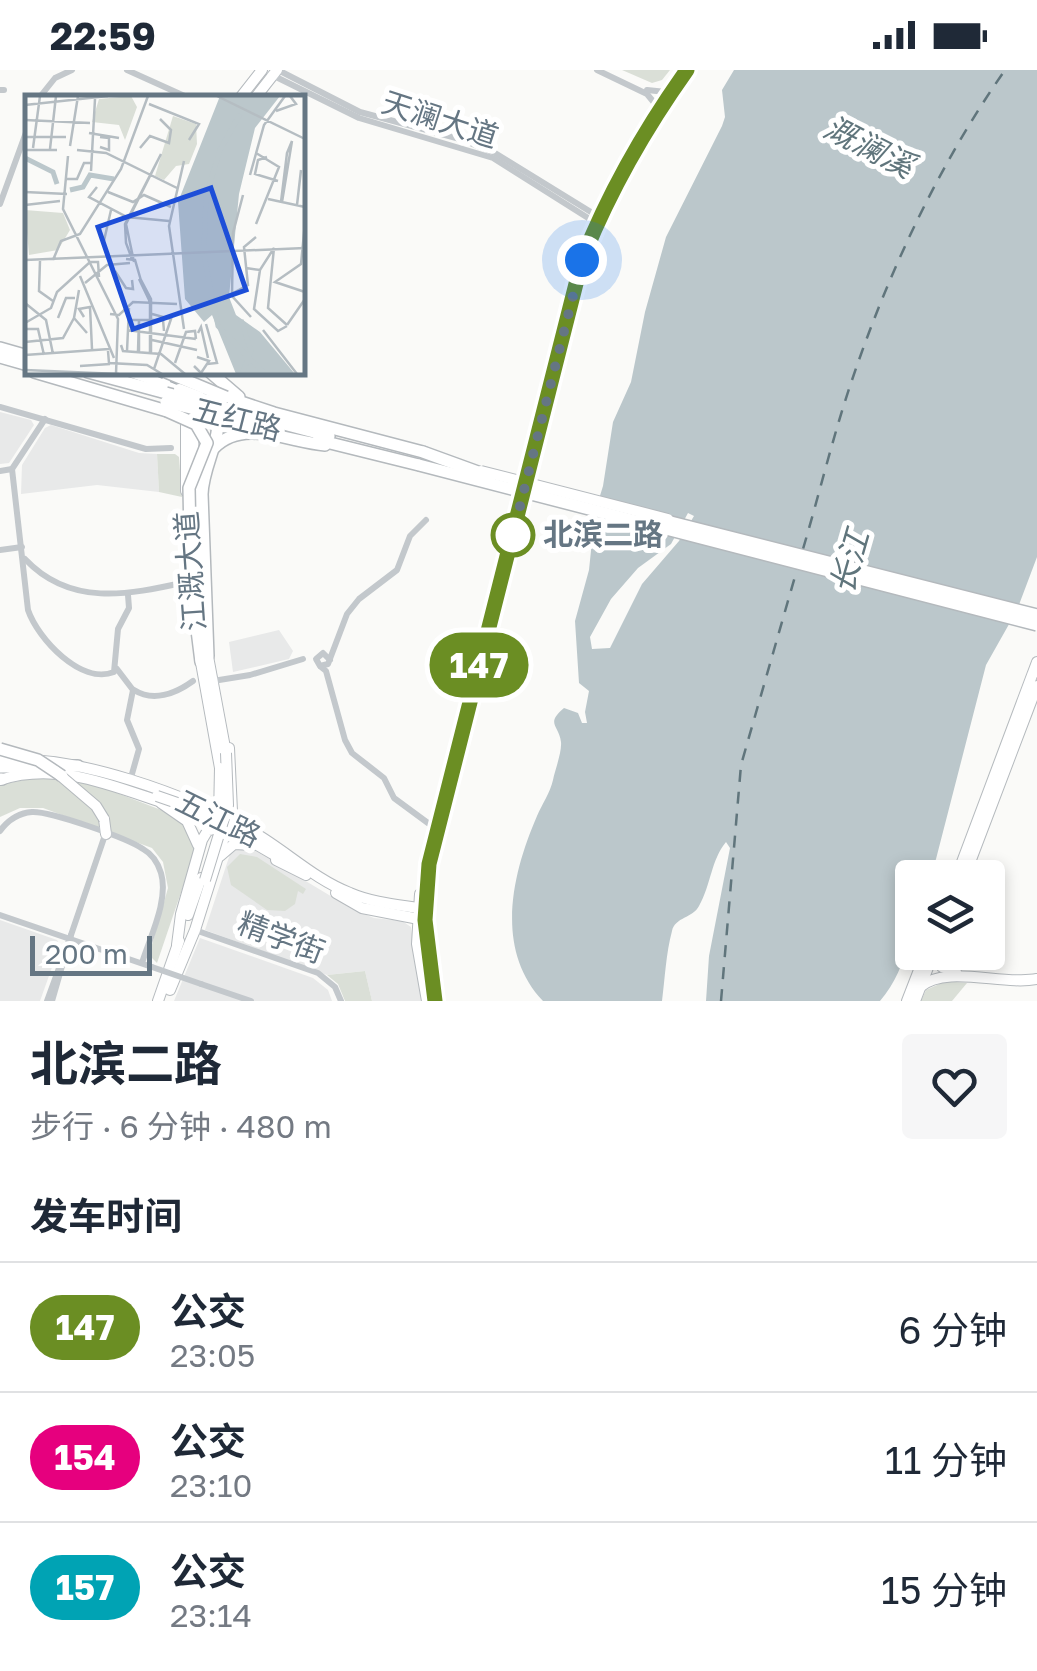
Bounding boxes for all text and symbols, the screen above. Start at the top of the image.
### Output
text: 22:59 [50,13,156,58]
street label: 天澜大道 [378,83,503,155]
inset map [25,95,305,375]
water label: 溉澜溪 [818,107,924,186]
your location [557,235,607,285]
street label: 五红路 [189,391,285,447]
street label: 江溉大道 [168,510,212,632]
marker: 北滨二路 [492,514,534,556]
place label: 北滨二路 [543,516,663,552]
water label: 长江 [822,523,877,598]
line badge: 147 [422,632,536,698]
text: 147 [450,644,508,686]
street label: 五江路 [170,782,267,854]
map controls [895,860,1005,970]
button: layers [895,860,1005,970]
street label: 精学街 [233,904,330,970]
scale bar [30,931,152,976]
text: 200 m [45,937,128,970]
text: 北滨二路 [30,1034,222,1092]
button: heart [902,1034,1007,1139]
text: 步行 · 6 分钟 · 480 m [30,1107,332,1145]
text: 发车时间 [30,1193,182,1238]
text: 公交 [170,1288,246,1333]
text: 147 [56,1306,114,1348]
text: 6 分钟 [899,1307,1007,1352]
text: 23:05 [170,1336,255,1374]
text: 公交 [170,1418,246,1463]
text: 154 [54,1436,116,1478]
text: 11 分钟 [885,1437,1007,1482]
text: 23:10 [170,1466,252,1504]
text: 公交 [170,1548,246,1593]
text: 157 [56,1566,114,1608]
text: 15 分钟 [881,1567,1007,1612]
text: 23:14 [170,1596,252,1634]

